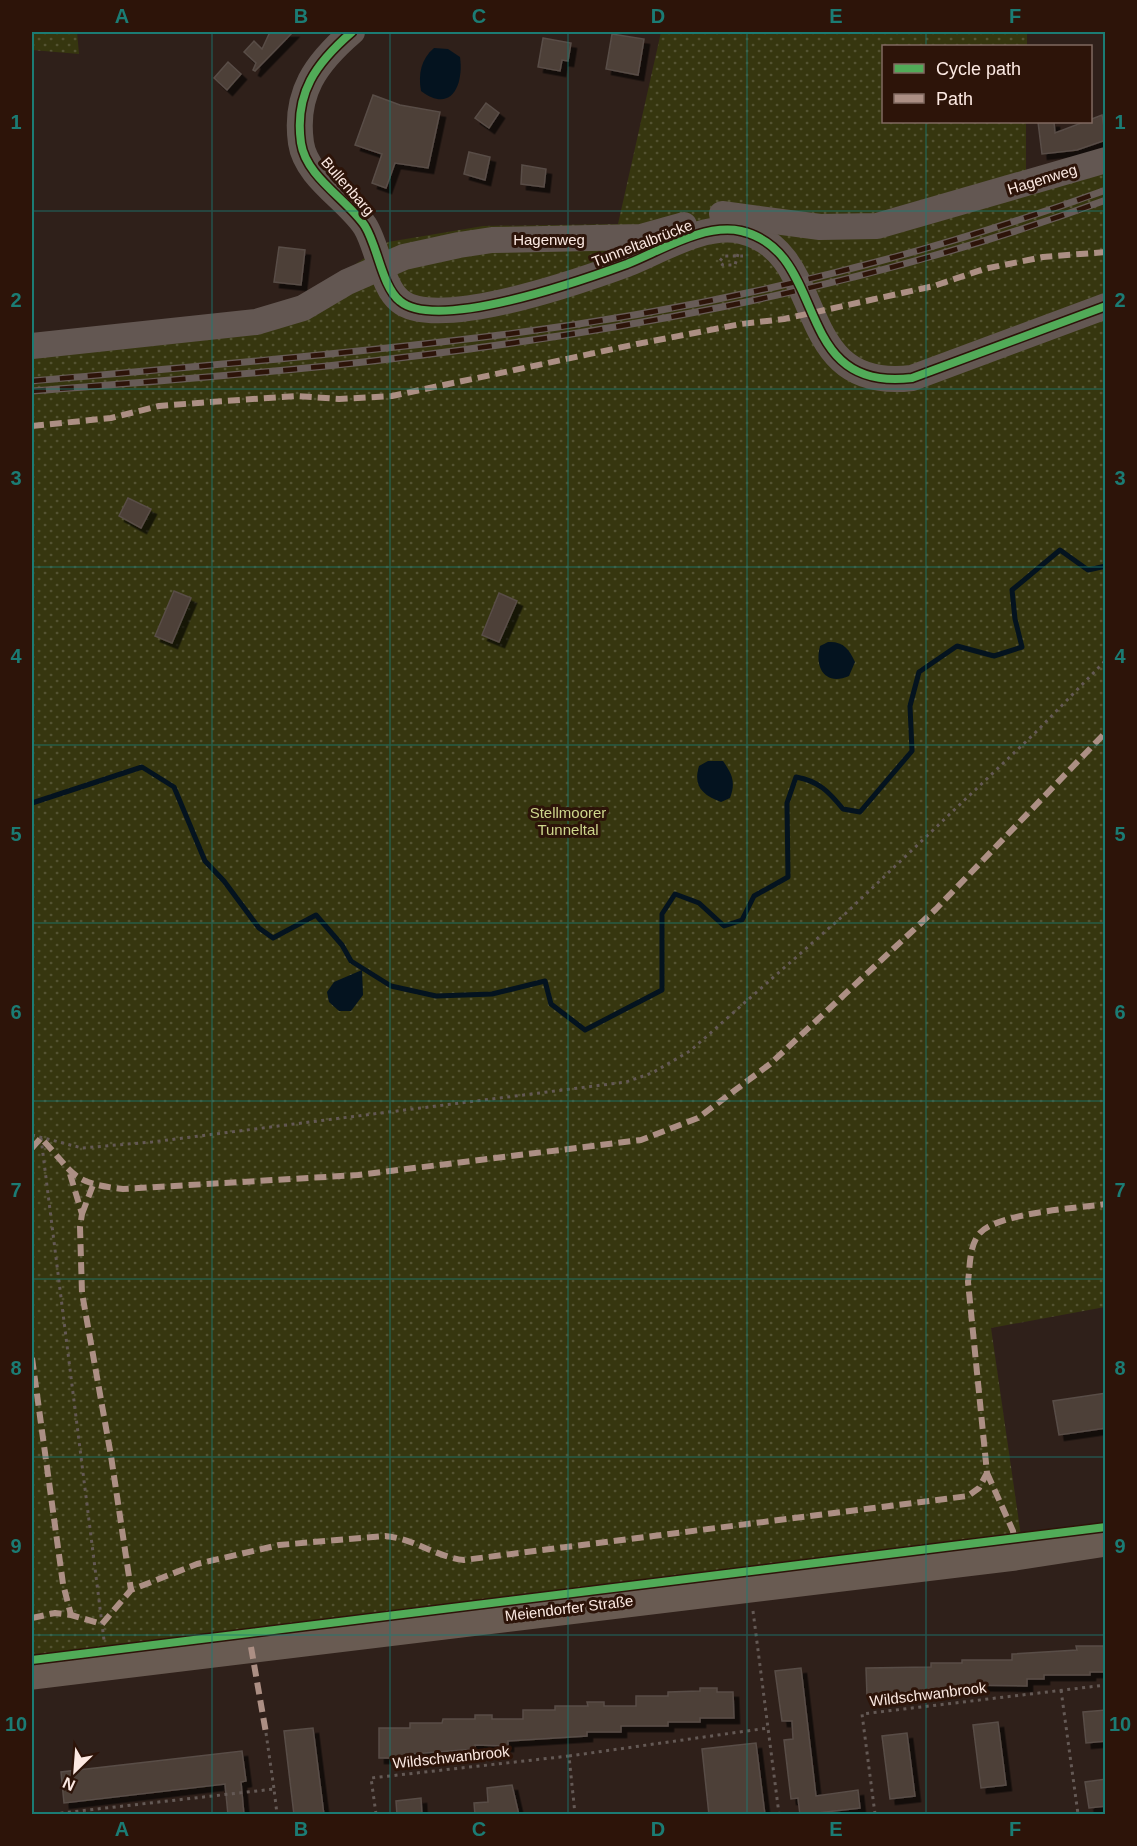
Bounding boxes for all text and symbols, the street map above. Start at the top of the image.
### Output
text: A [115,5,129,27]
text: B [294,5,308,27]
text: C [472,5,486,27]
text: D [651,5,665,27]
text: E [829,5,843,27]
text: F [1009,5,1021,27]
legend [882,45,1092,123]
text: Cycle path [936,59,1021,79]
text: Path [936,89,973,109]
text: 1 [10,111,22,133]
text: 1 [1114,111,1126,133]
street label: Bullenbarg [318,153,378,219]
street label: Hagenweg [1005,160,1079,198]
street label: Tunneltalbrücke [589,216,695,270]
street label: Hagenweg [513,231,585,248]
text: 2 [10,289,22,311]
text: 2 [1114,289,1126,311]
text: 3 [10,467,22,489]
text: 3 [1114,467,1126,489]
text: 4 [10,645,22,667]
text: 4 [1114,645,1126,667]
park label: Stellmoorer Tunneltal [530,804,606,838]
text: 5 [10,823,22,845]
text: 5 [1114,823,1126,845]
text: 6 [10,1001,22,1023]
text: 6 [1114,1001,1126,1023]
text: 7 [10,1179,22,1201]
text: 7 [1114,1179,1126,1201]
text: 8 [10,1357,22,1379]
text: 8 [1114,1357,1126,1379]
text: 9 [10,1535,22,1557]
text: 9 [1114,1535,1126,1557]
street label: Meiendorfer Straße [504,1592,634,1624]
street label: Wildschwanbrook [869,1678,988,1710]
text: 10 [5,1713,27,1735]
text: 10 [1109,1713,1131,1735]
north arrow [45,1741,105,1801]
street label: Wildschwanbrook [392,1742,511,1772]
text: N [60,1774,78,1794]
text: A [115,1818,129,1840]
text: B [294,1818,308,1840]
text: C [472,1818,486,1840]
text: D [651,1818,665,1840]
text: E [829,1818,843,1840]
text: F [1009,1818,1021,1840]

